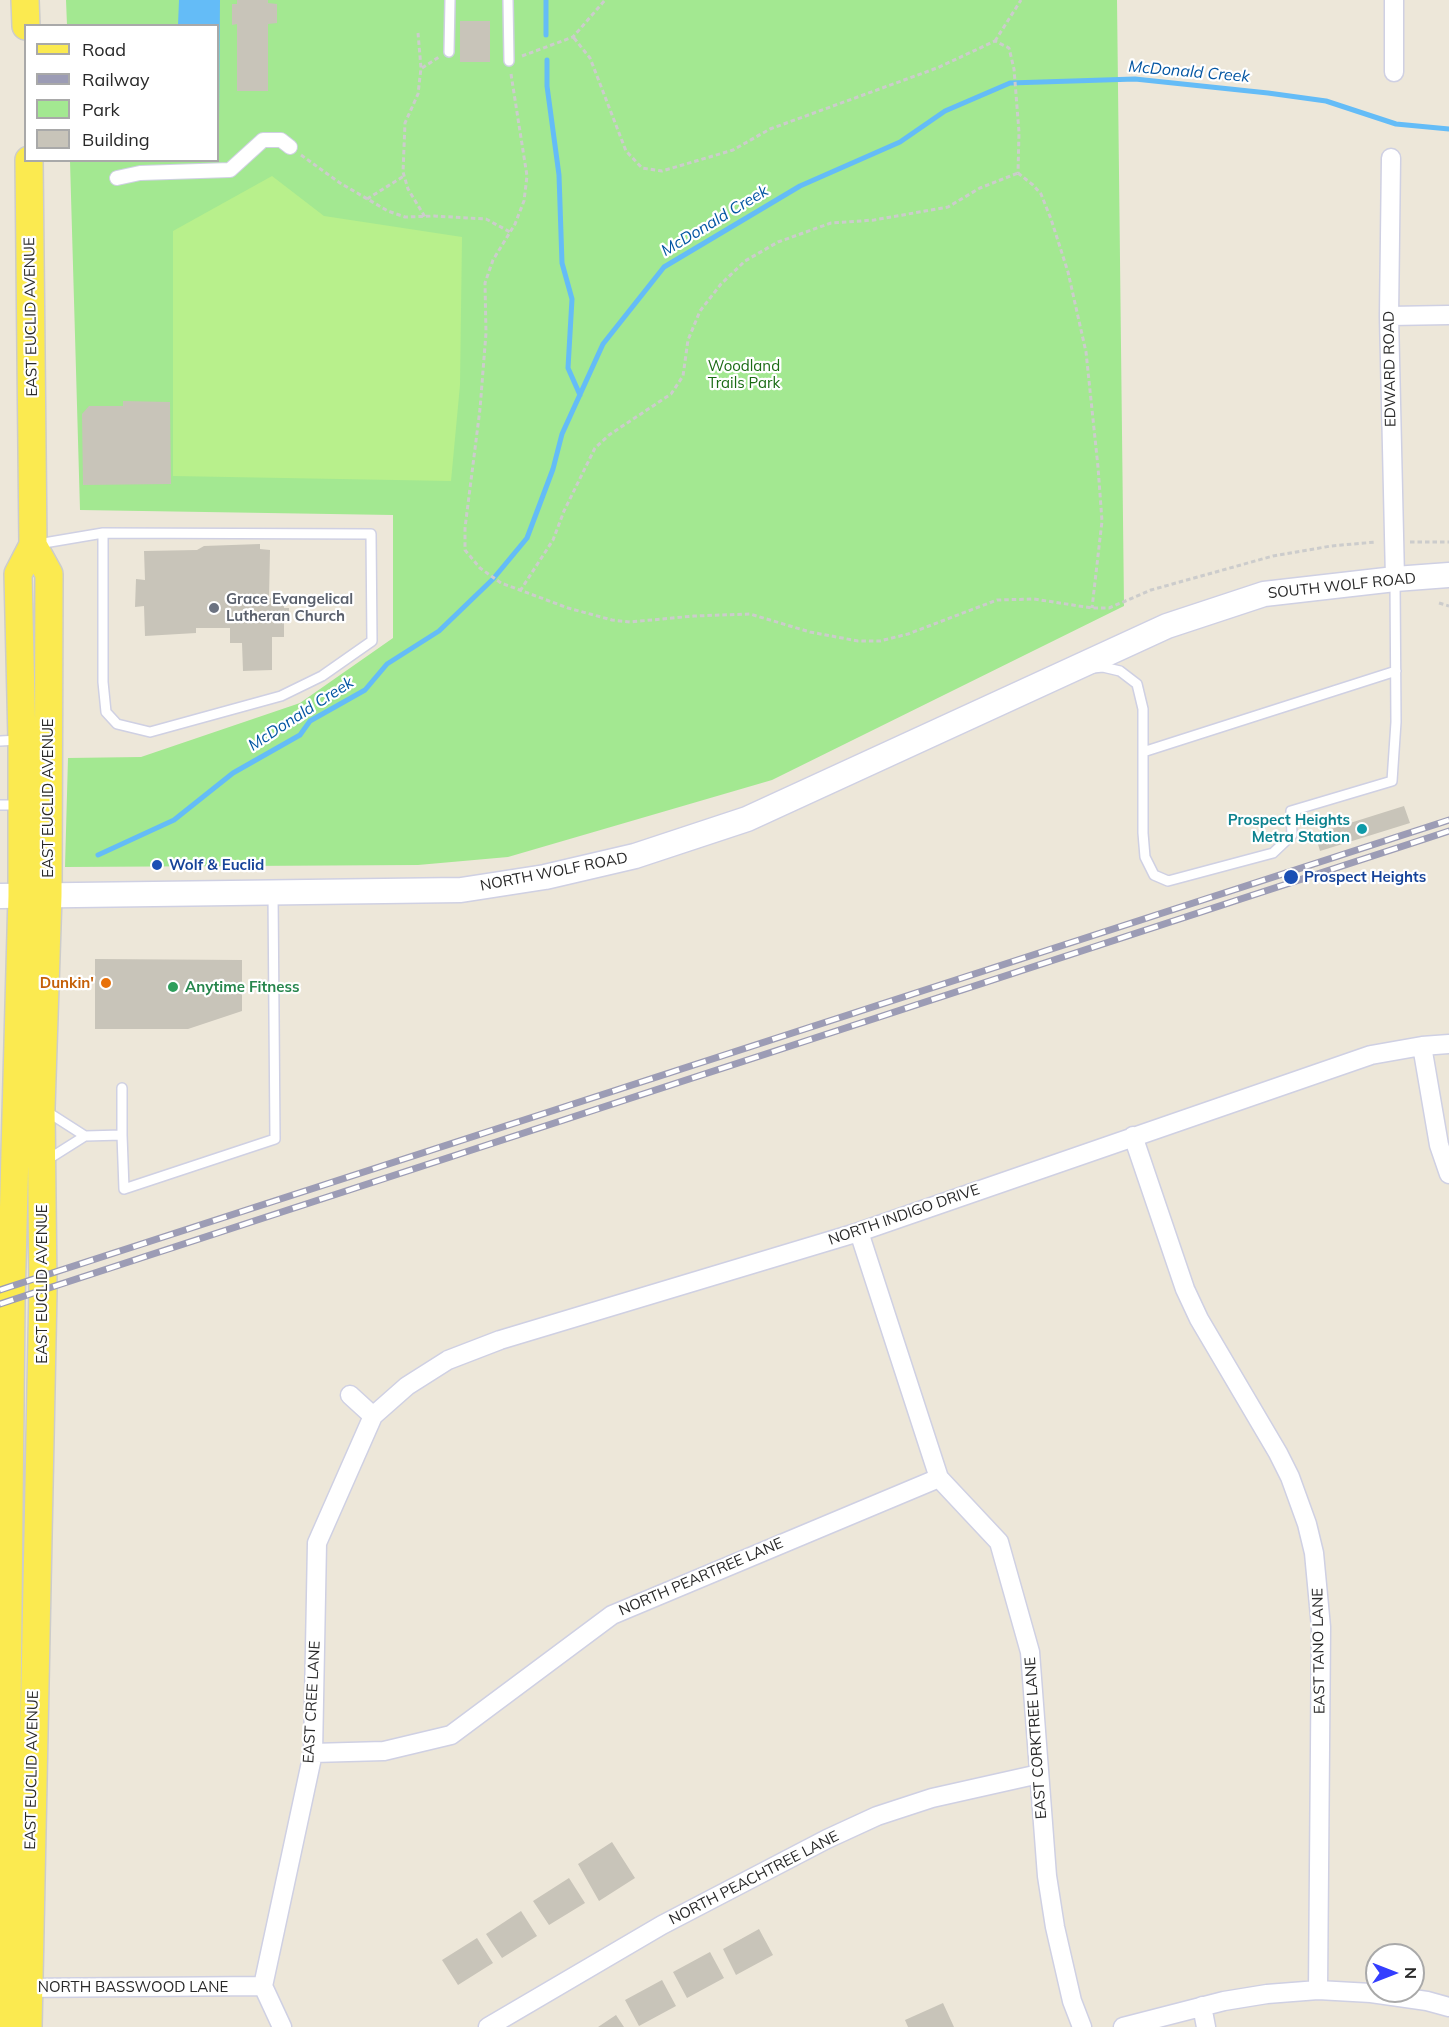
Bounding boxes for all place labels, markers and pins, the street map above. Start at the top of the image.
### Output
place label: Grace Evangelical Lutheran Church [226,590,353,625]
marker: Grace Evangelical Lutheran Church [207,601,221,615]
place label: Prospect Heights Metra Station [1228,811,1350,846]
marker: Prospect Heights Metra Station [1355,822,1369,836]
place label: Wolf & Euclid [169,856,264,874]
marker: Wolf & Euclid [150,858,164,872]
marker: Prospect Heights [1282,868,1300,886]
place label: Prospect Heights [1304,868,1426,886]
place label: Dunkin' [40,974,94,992]
marker: Dunkin' [99,976,113,990]
place label: Anytime Fitness [185,978,299,996]
marker: Anytime Fitness [166,980,180,994]

